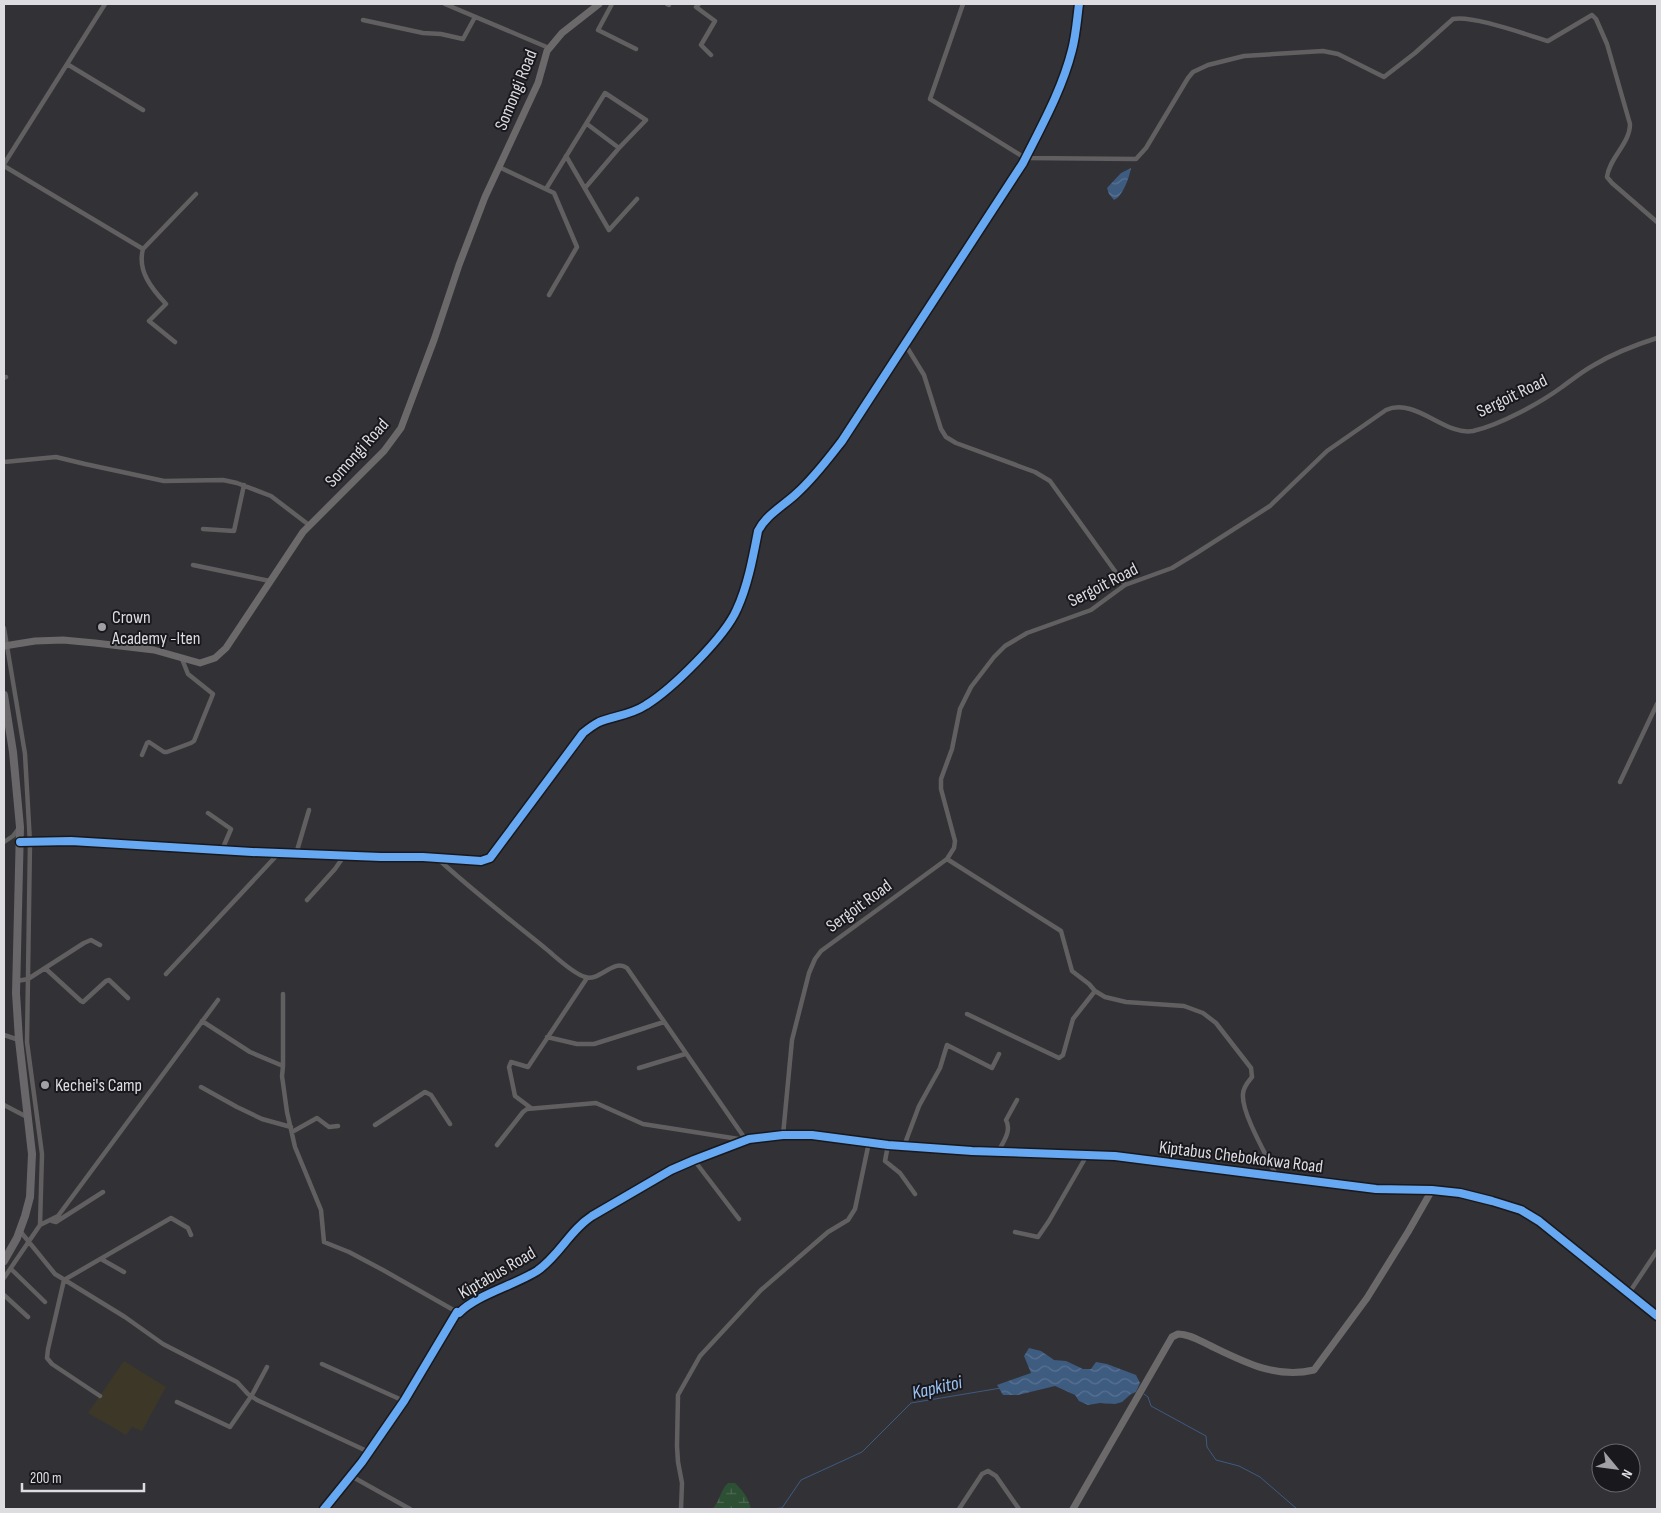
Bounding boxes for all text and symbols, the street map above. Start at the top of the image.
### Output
street label: Somongi Road [490,47,542,133]
street label: Sergoit Road [1473,370,1551,422]
street label: Somongi Road [321,414,393,492]
street label: Sergoit Road [1064,558,1142,612]
place label: Crown Academy -Iten [111,607,200,649]
marker: Crown Academy -Iten [96,621,108,633]
street label: Sergoit Road [822,875,896,937]
place label: Kechei's Camp [55,1075,142,1096]
marker: Kechei's Camp [39,1079,51,1091]
street label: Kiptabus Chebokokwa Road [1158,1137,1324,1177]
street label: Kiptabus Road [455,1242,539,1304]
water label: Kapkitoi [910,1371,965,1405]
north arrow [1591,1443,1641,1493]
scale bar [22,1460,145,1492]
text: N [1618,1467,1636,1481]
text: 200 m [30,1469,62,1488]

